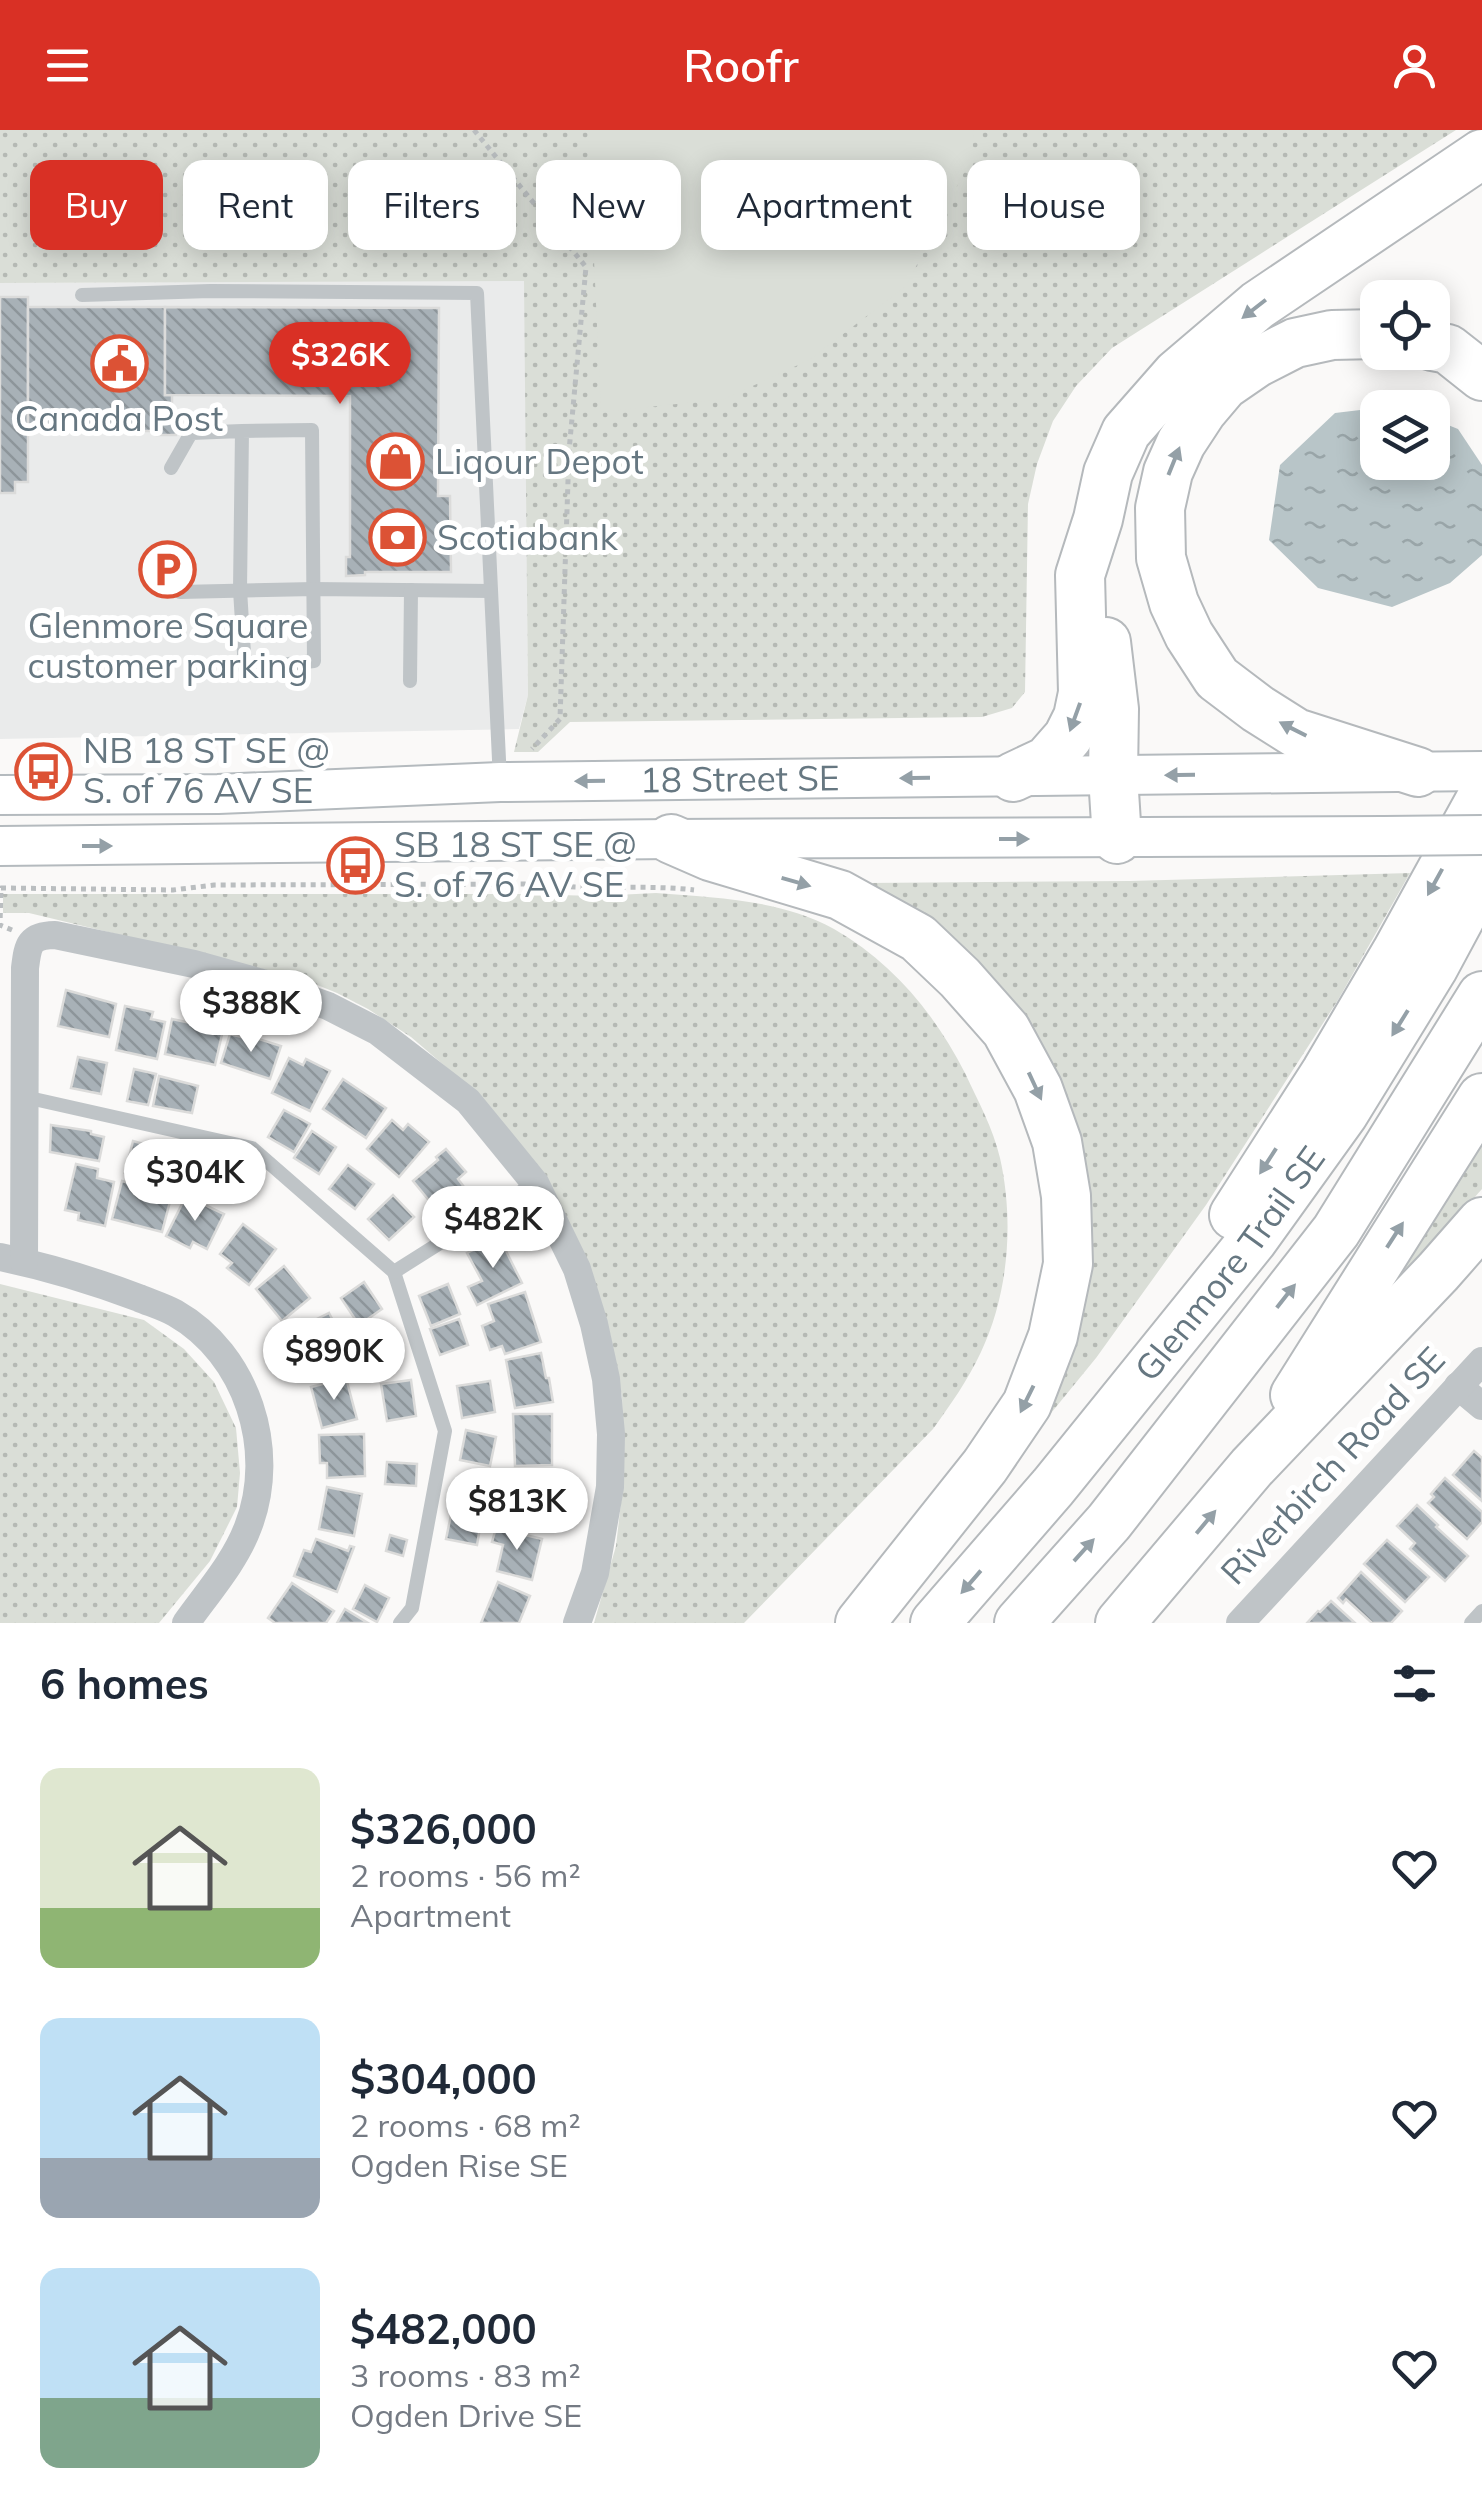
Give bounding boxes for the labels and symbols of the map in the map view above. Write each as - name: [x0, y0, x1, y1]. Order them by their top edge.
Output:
- one-way arrow: [1242, 298, 1267, 319]
- pin: $326K: [270, 322, 410, 407]
- public building icon: Canada Post: [89, 333, 149, 393]
- place label: Canada Post: [15, 396, 223, 440]
- shop icon: Liqour Depot: [366, 432, 426, 492]
- place label: Liqour Depot: [435, 439, 644, 483]
- one-way arrow: [1166, 445, 1182, 475]
- bank icon: Scotiabank: [368, 508, 428, 568]
- place label: Scotiabank: [437, 515, 619, 559]
- parking icon: Glenmore Square customer parking: [138, 540, 198, 600]
- place label: Glenmore Square customer parking: [27, 603, 309, 687]
- one-way arrow: [1067, 702, 1082, 732]
- one-way arrow: [1278, 721, 1307, 738]
- place label: NB 18 ST SE @ S. of 76 AV SE: [83, 728, 330, 812]
- bus stop icon: NB 18 ST SE @ S. of 76 AV SE: [14, 741, 74, 801]
- street label: 18 Street SE: [640, 755, 840, 801]
- one-way arrow: [1164, 767, 1196, 783]
- one-way arrow: [899, 770, 931, 786]
- one-way arrow: [574, 773, 606, 789]
- place label: SB 18 ST SE @ S. of 76 AV SE: [394, 822, 637, 906]
- one-way arrow: [998, 831, 1030, 847]
- bus stop icon: SB 18 ST SE @ S. of 76 AV SE: [325, 835, 385, 895]
- one-way arrow: [82, 838, 114, 854]
- one-way arrow: [1426, 868, 1443, 897]
- one-way arrow: [781, 875, 812, 891]
- pin: $388K: [181, 970, 321, 1055]
- one-way arrow: [1391, 1009, 1409, 1037]
- one-way arrow: [1027, 1072, 1044, 1101]
- street label: Glenmore Trail SE: [1125, 1137, 1334, 1390]
- pin: $304K: [125, 1139, 265, 1224]
- one-way arrow: [1260, 1148, 1278, 1175]
- pin: $482K: [423, 1186, 563, 1271]
- one-way arrow: [1386, 1222, 1404, 1249]
- one-way arrow: [1275, 1283, 1296, 1309]
- pin: $890K: [264, 1318, 404, 1403]
- street label: Riverbirch Road SE: [1211, 1337, 1454, 1593]
- one-way arrow: [1019, 1385, 1036, 1414]
- pin: $813K: [447, 1468, 587, 1553]
- one-way arrow: [1194, 1509, 1216, 1534]
- one-way arrow: [1072, 1538, 1094, 1563]
- one-way arrow: [961, 1569, 983, 1594]

